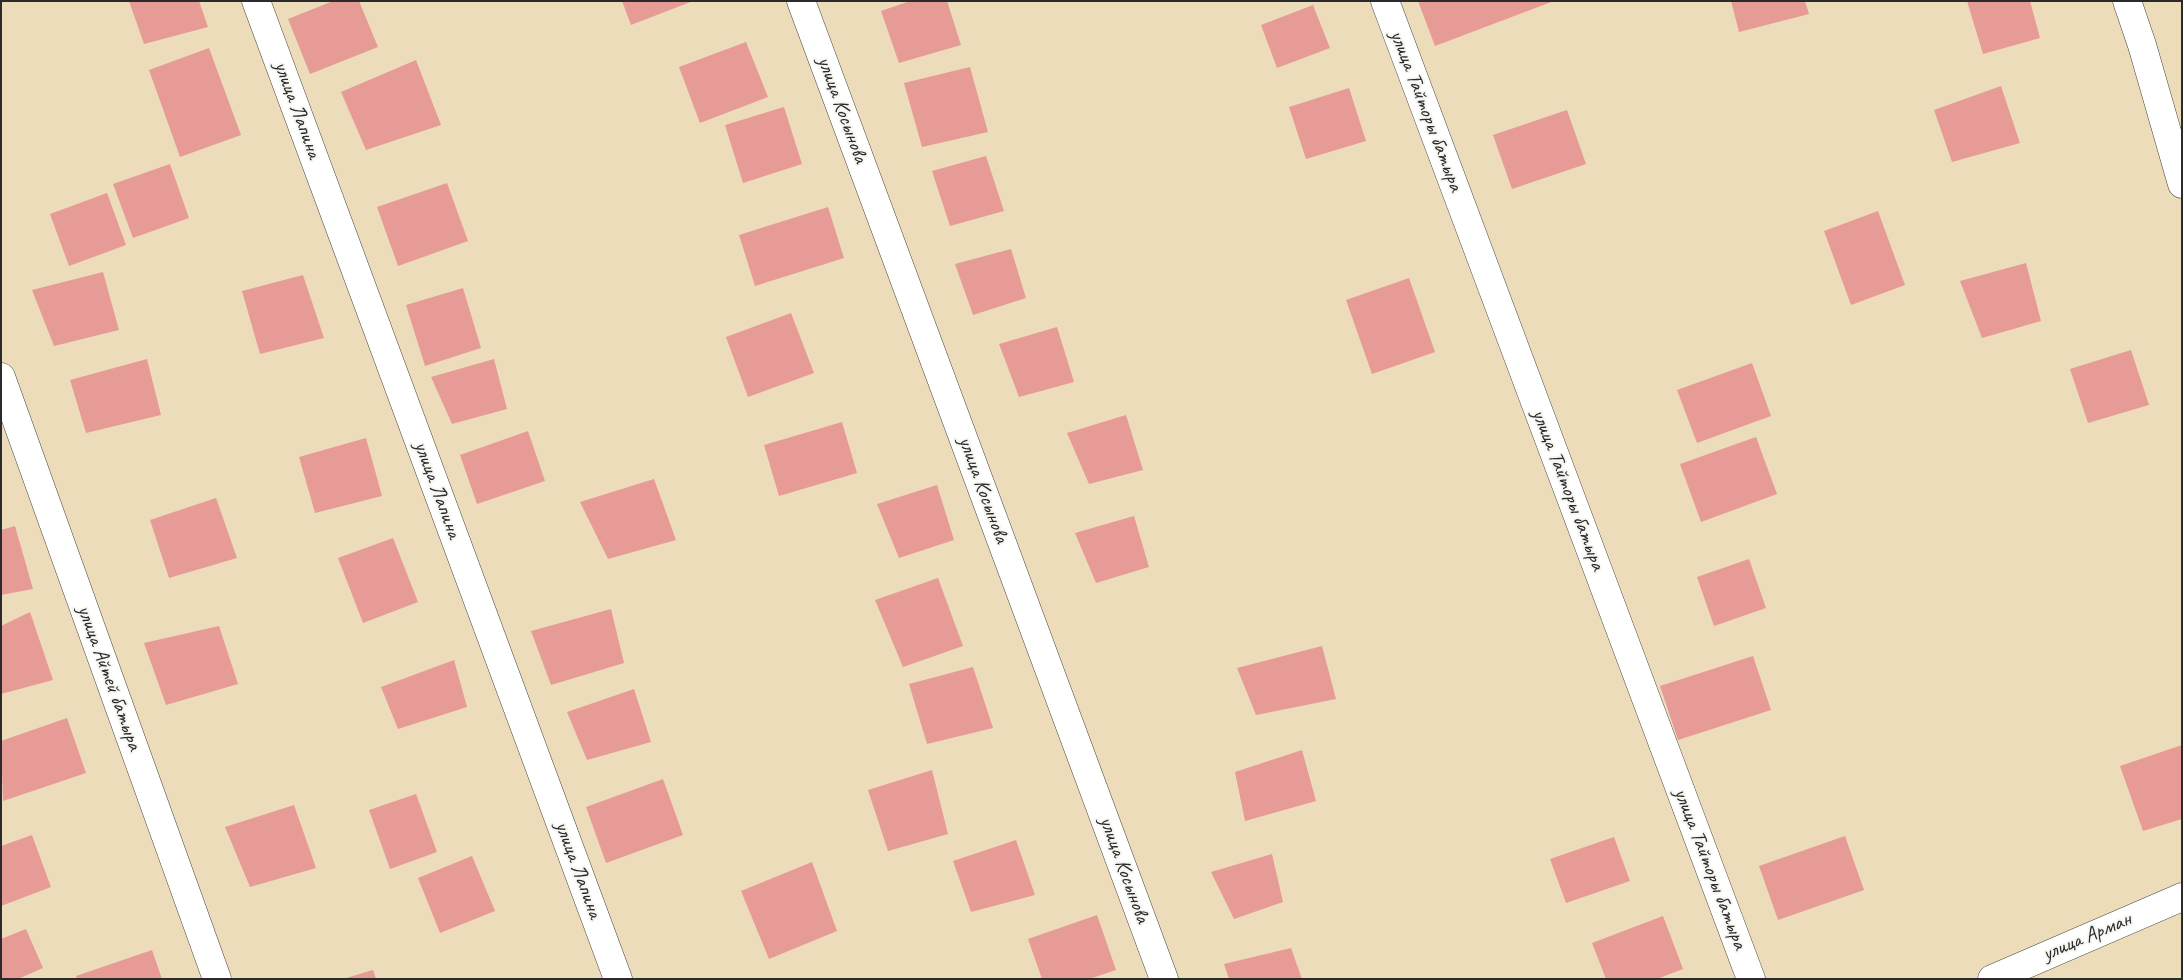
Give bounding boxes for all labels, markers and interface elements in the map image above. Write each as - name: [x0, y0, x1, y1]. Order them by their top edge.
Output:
- street label: улица Тайторы батыра: [1384, 27, 1468, 195]
- street label: улица Косынова: [811, 53, 873, 167]
- street label: улица Лапина: [268, 58, 326, 162]
- street label: улица Тайторы батыра: [1526, 406, 1610, 574]
- street label: улица Косынова: [952, 433, 1014, 547]
- street label: улица Лапина: [408, 438, 466, 542]
- street label: улица Айтей батыра: [71, 602, 147, 754]
- street label: улица Тайторы батыра: [1668, 785, 1752, 953]
- street label: улица Косынова: [1093, 813, 1155, 927]
- street label: улица Лапина: [549, 818, 607, 922]
- street label: улица Арман: [2039, 907, 2135, 967]

